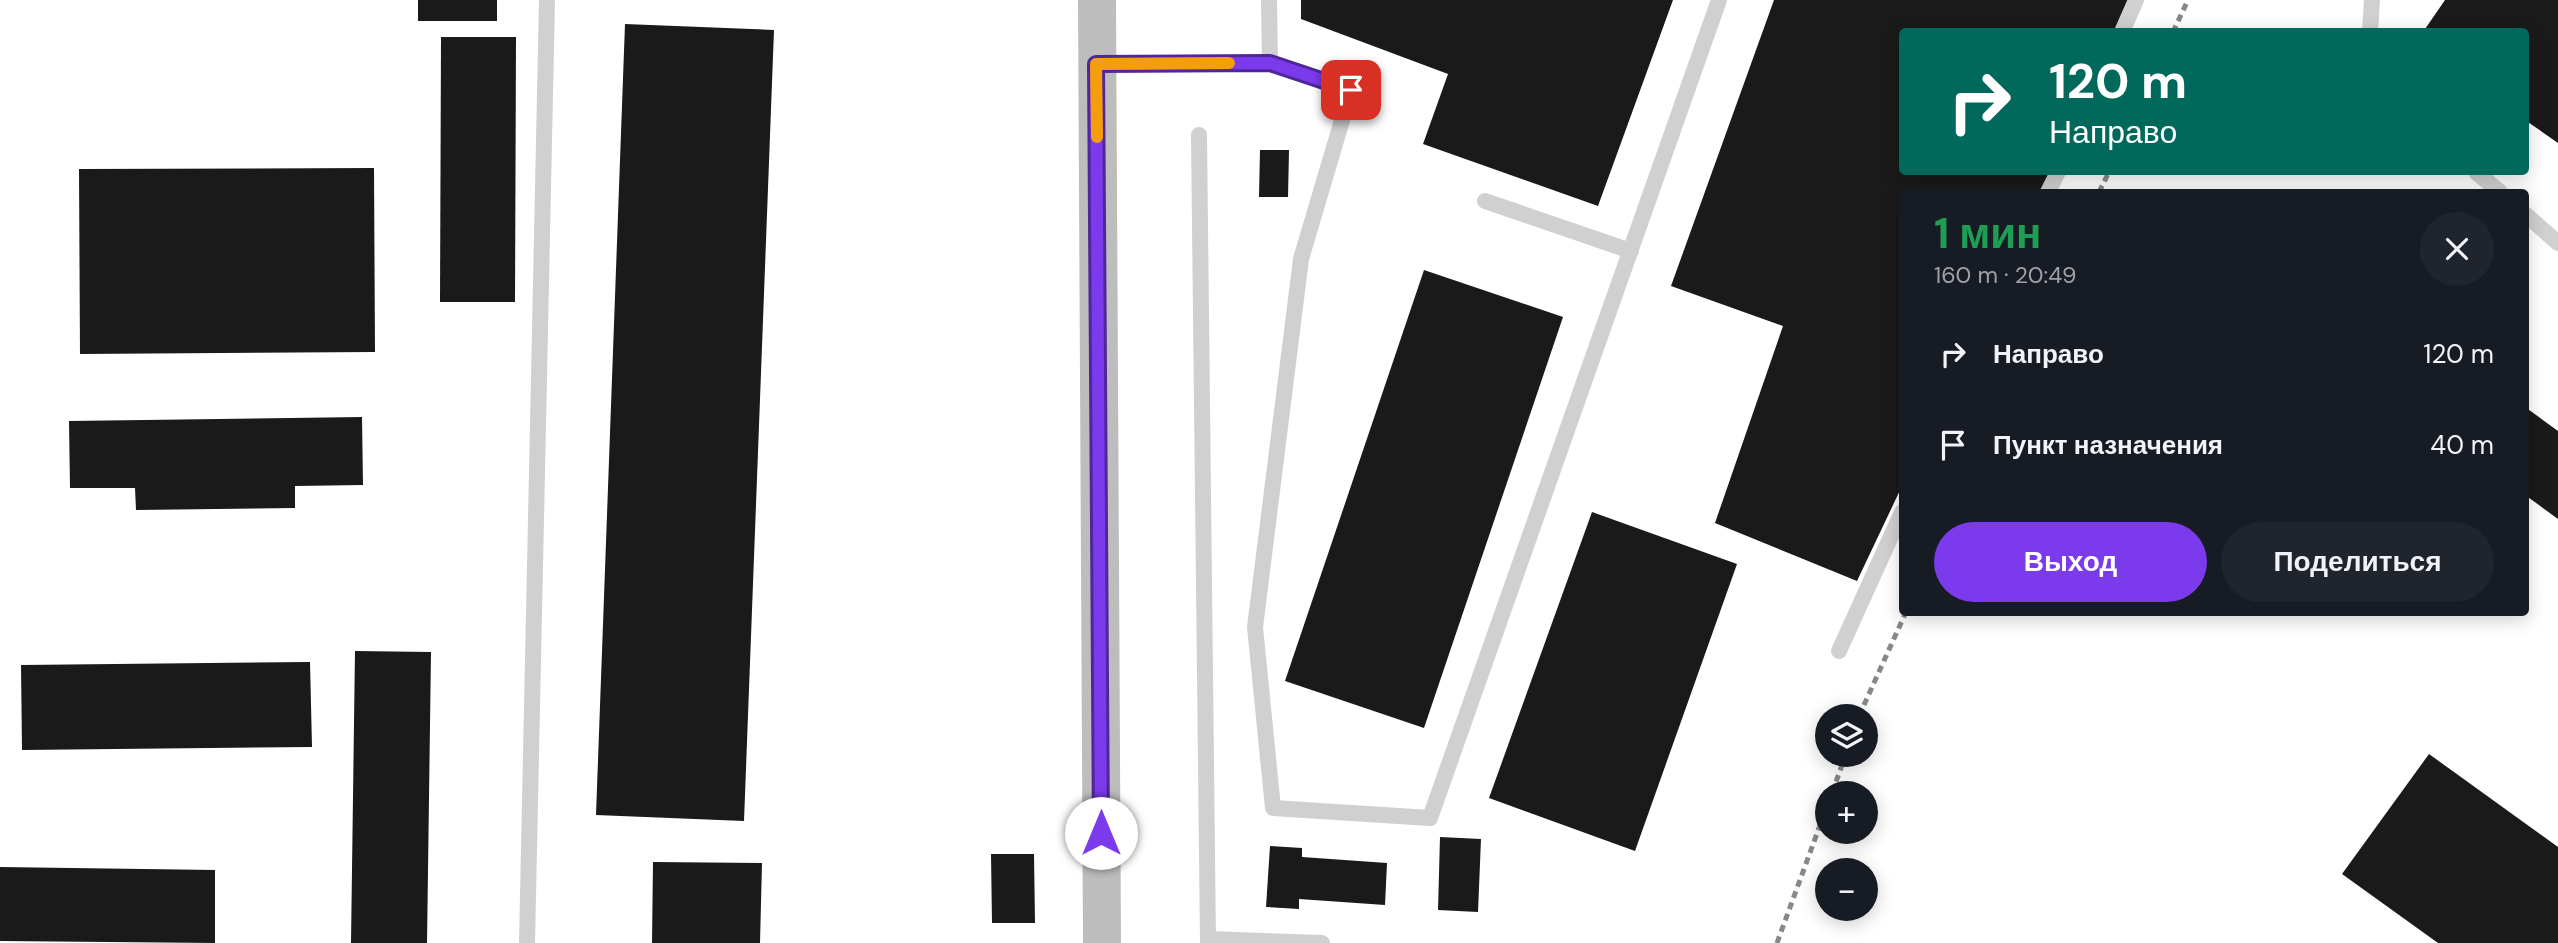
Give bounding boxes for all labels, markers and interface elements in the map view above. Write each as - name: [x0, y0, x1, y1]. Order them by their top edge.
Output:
- text: 120 m: [2049, 49, 2187, 113]
- icon: right: [1934, 56, 2025, 147]
- pin: [1321, 60, 1381, 120]
- icon: arrive: [1332, 71, 1370, 109]
- text: Направо: [2049, 111, 2177, 153]
- text: 1 мин: [1934, 206, 2041, 261]
- button: close: [2420, 212, 2494, 286]
- text: 160 m · 20:49: [1934, 260, 2077, 290]
- icon: right: [1934, 335, 1972, 373]
- text: Направо: [1993, 337, 2104, 371]
- text: 120 m: [2423, 337, 2494, 371]
- icon: arrive: [1934, 426, 1972, 464]
- text: Пункт назначения: [1993, 428, 2223, 462]
- text: 40 m: [2430, 428, 2494, 462]
- button: Выход: [1934, 522, 2207, 602]
- button: Поделиться: [2221, 522, 2494, 602]
- map controls: [1815, 704, 1878, 921]
- button: layers: [1815, 704, 1878, 767]
- button: +: [1815, 781, 1878, 844]
- position arrow: [1064, 796, 1138, 870]
- button: −: [1815, 858, 1878, 921]

